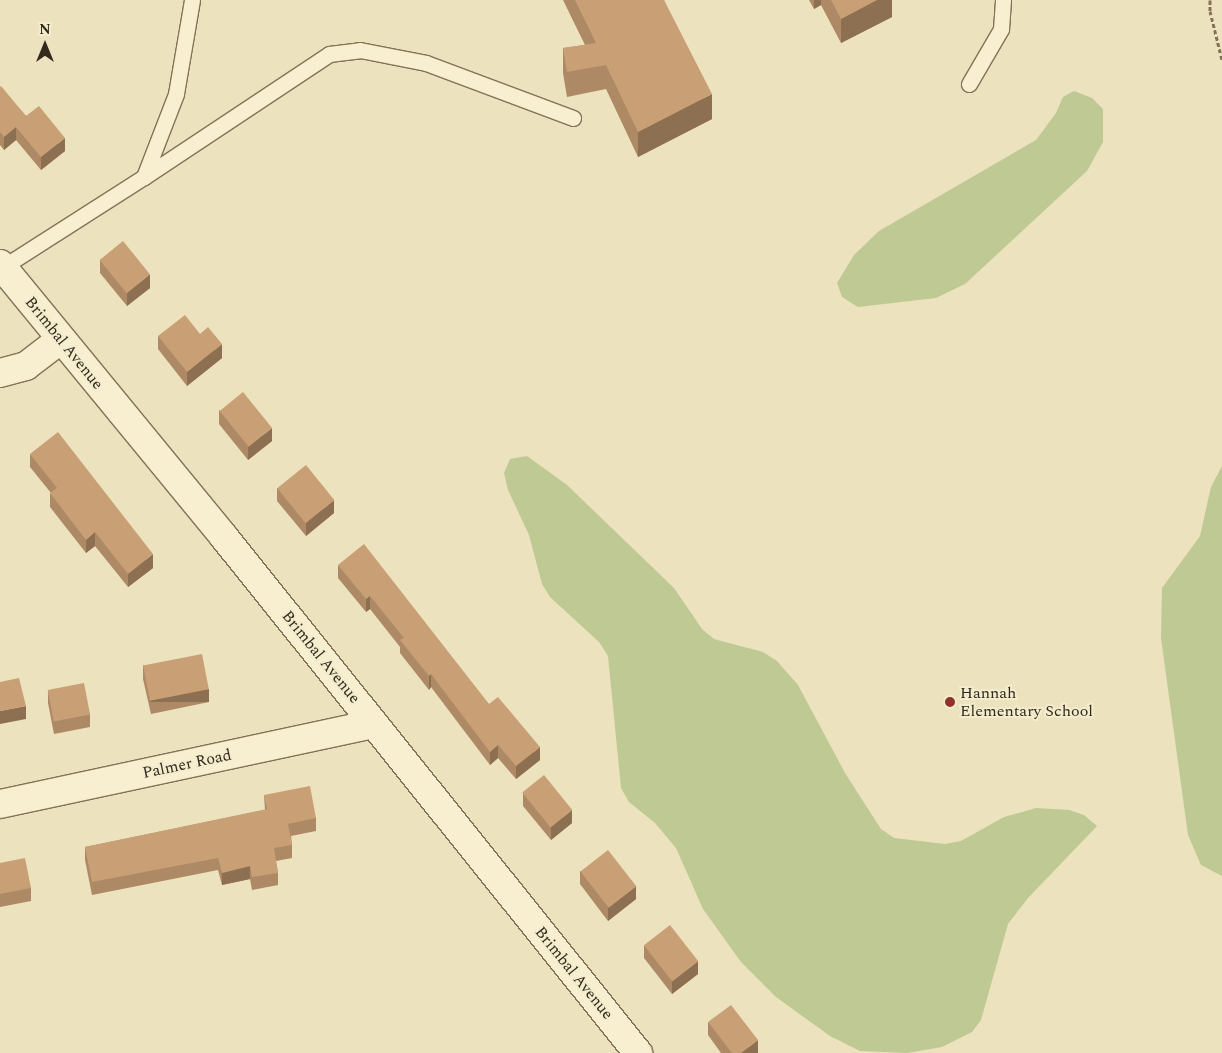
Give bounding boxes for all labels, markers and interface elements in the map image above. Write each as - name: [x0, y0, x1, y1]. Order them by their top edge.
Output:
- text: N: [39, 19, 51, 40]
- north arrow: [20, 20, 70, 70]
- street label: Brimbal Avenue: [21, 293, 107, 393]
- street label: Brimbal Avenue: [278, 607, 364, 707]
- place label: Hannah Elementary School: [960, 683, 1093, 721]
- marker: Hannah Elementary School: [944, 696, 956, 708]
- street label: Palmer Road: [141, 745, 233, 783]
- street label: Brimbal Avenue: [531, 923, 617, 1023]

